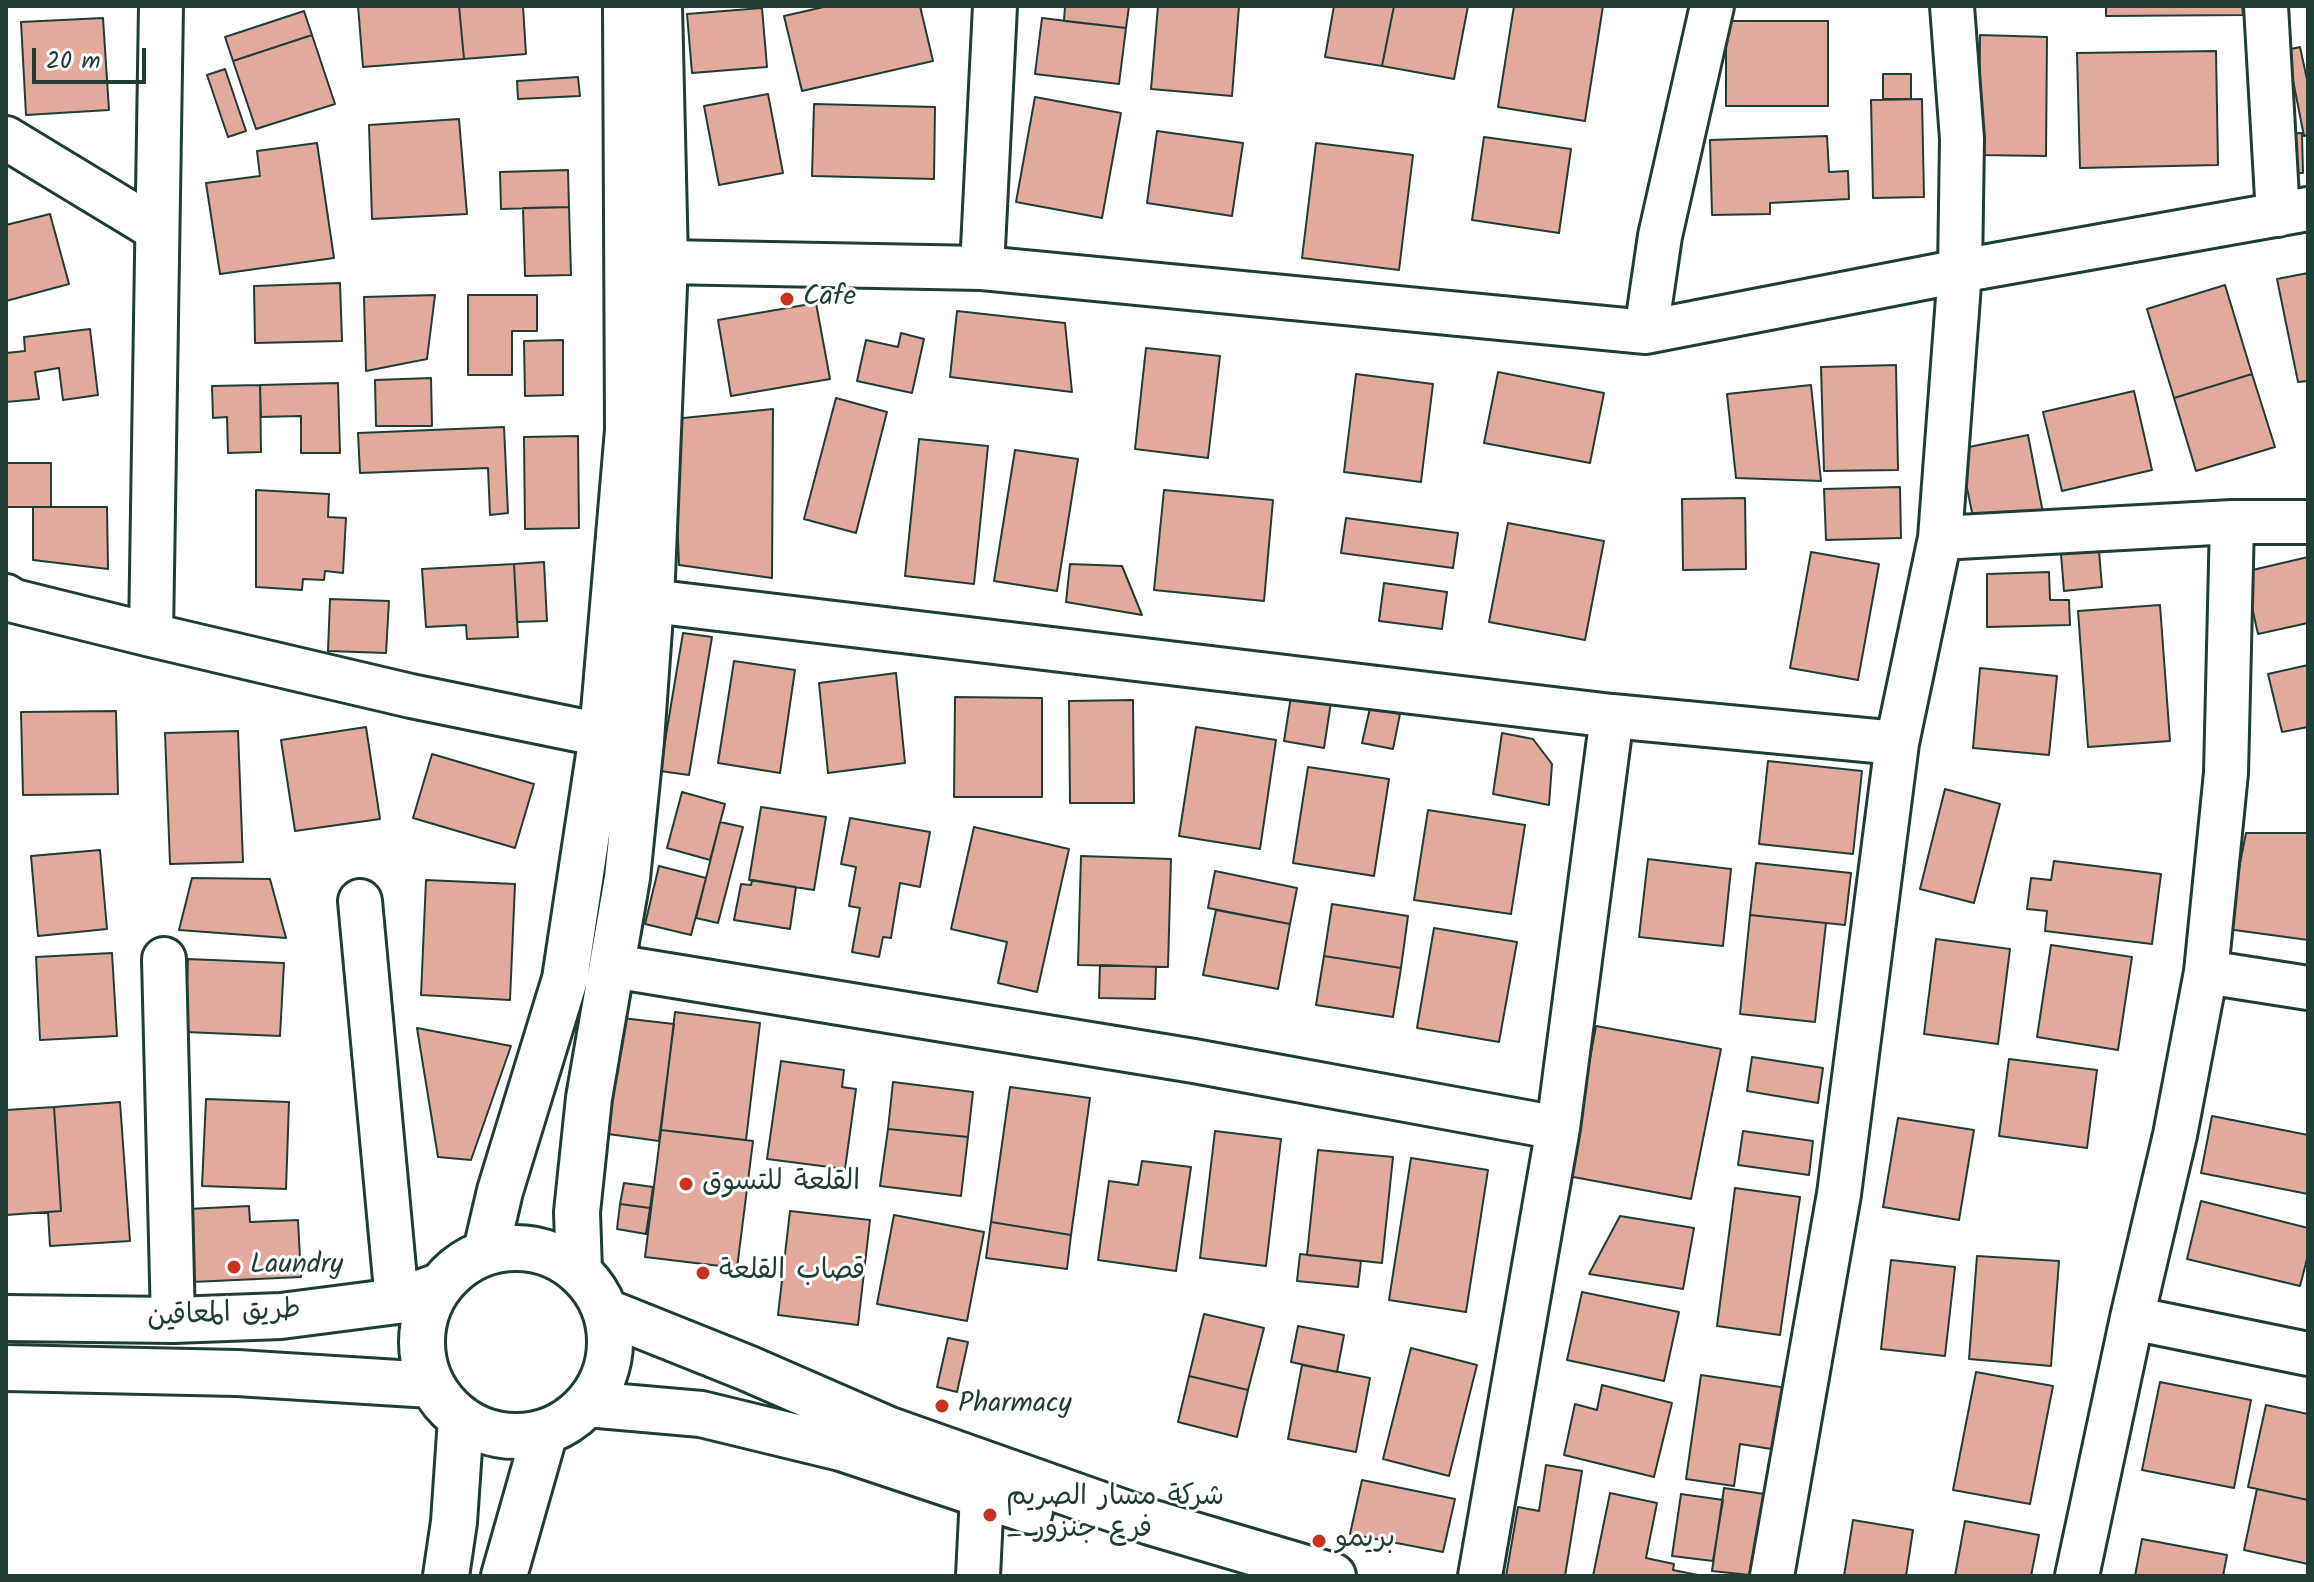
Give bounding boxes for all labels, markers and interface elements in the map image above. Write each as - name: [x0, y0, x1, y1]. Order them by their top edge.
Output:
- scale bar: [36, 32, 150, 82]
- text: 20 m: [46, 42, 101, 81]
- place label: Cafe: [803, 282, 856, 316]
- marker: Cafe: [778, 290, 796, 308]
- place label: القلعة للتسوق: [702, 1167, 860, 1201]
- marker: القلعة للتسوق: [677, 1175, 695, 1193]
- place label: Laundry: [250, 1250, 343, 1284]
- place label: قصاب القلعة: [719, 1256, 865, 1290]
- marker: Laundry: [225, 1258, 243, 1276]
- marker: قصاب القلعة: [694, 1264, 712, 1282]
- street label: طريق المعاقين: [146, 1295, 302, 1337]
- place label: Pharmacy: [958, 1389, 1072, 1423]
- marker: Pharmacy: [933, 1397, 951, 1415]
- place label: شركة مسار الصريم _ فرع جنزور: [1006, 1482, 1224, 1548]
- marker: شركة مسار الصريم _ فرع جنزور: [981, 1506, 999, 1524]
- place label: بريمو: [1335, 1524, 1395, 1558]
- marker: بريمو: [1310, 1532, 1328, 1550]

